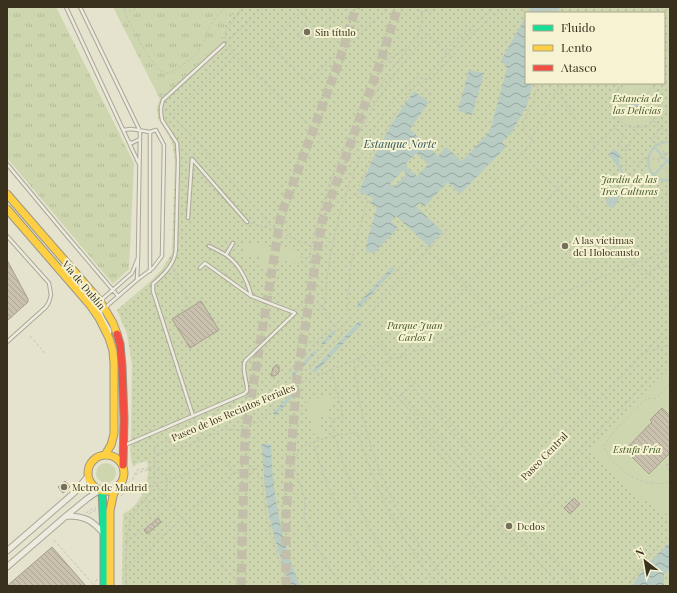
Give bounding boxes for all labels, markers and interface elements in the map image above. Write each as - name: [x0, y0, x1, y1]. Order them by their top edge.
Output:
- legend: [525, 12, 665, 84]
- text: Fluido: [561, 19, 596, 35]
- place label: Sin título: [315, 25, 356, 39]
- marker: Sin título: [302, 27, 312, 37]
- text: Lento: [561, 39, 593, 55]
- text: Atasco: [560, 59, 597, 75]
- park label: Estancia de las Delicias: [611, 91, 662, 117]
- water label: Estanque Norte: [363, 136, 436, 151]
- park label: Jardín de las Tres Culturas: [600, 172, 658, 198]
- place label: A las víctimas del Holocausto: [572, 233, 640, 259]
- marker: A las víctimas del Holocausto: [560, 241, 570, 251]
- street label: Vía de Dublín: [59, 257, 109, 313]
- park label: Parque Juan Carlos I: [386, 318, 443, 344]
- street label: Paseo de los Recintos Feriales: [169, 380, 297, 444]
- street label: Paseo Central: [517, 429, 571, 483]
- park label: Estufa Fría: [612, 442, 661, 456]
- place label: Metro de Madrid: [72, 480, 148, 494]
- marker: Metro de Madrid: [59, 482, 69, 492]
- place label: Dedos: [517, 519, 545, 533]
- marker: Dedos: [504, 521, 514, 531]
- north arrow: [625, 541, 665, 581]
- text: N: [632, 543, 647, 560]

